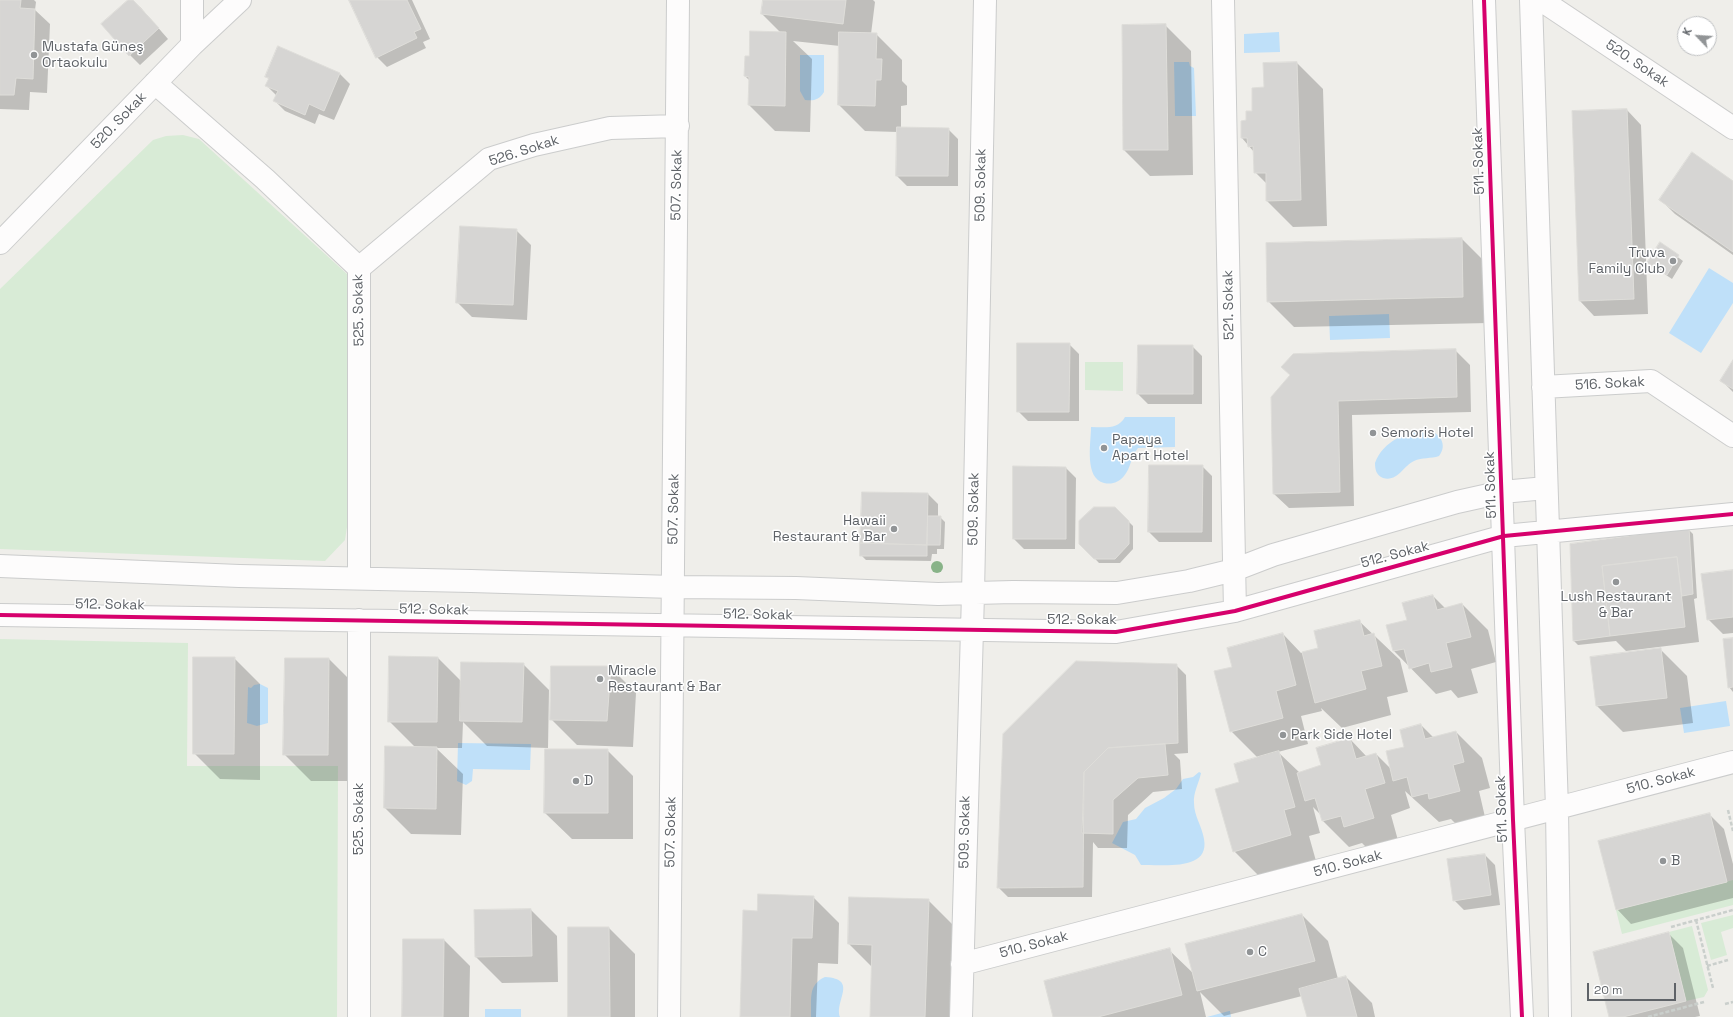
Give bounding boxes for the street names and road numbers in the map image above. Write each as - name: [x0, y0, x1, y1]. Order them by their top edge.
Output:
- street label: 520. Sokak: [1602, 37, 1672, 91]
- street label: 520. Sokak: [88, 89, 150, 153]
- street label: 511. Sokak: [1469, 127, 1489, 195]
- street label: 526. Sokak: [487, 132, 561, 170]
- street label: 509. Sokak: [972, 148, 990, 222]
- street label: 507. Sokak: [668, 149, 686, 221]
- street label: 521. Sokak: [1220, 270, 1238, 340]
- street label: 525. Sokak: [350, 274, 368, 346]
- street label: 516. Sokak: [1575, 374, 1645, 394]
- street label: 511. Sokak: [1481, 451, 1501, 519]
- street label: 509. Sokak: [965, 472, 983, 546]
- street label: 507. Sokak: [665, 473, 683, 545]
- street label: 512. Sokak: [1359, 538, 1431, 572]
- street label: 512. Sokak: [75, 596, 145, 614]
- street label: 512. Sokak: [399, 601, 469, 619]
- street label: 512. Sokak: [723, 606, 793, 624]
- street label: 512. Sokak: [1047, 612, 1117, 628]
- street label: 510. Sokak: [1625, 764, 1697, 798]
- street label: 511. Sokak: [1492, 775, 1512, 843]
- street label: 525. Sokak: [351, 783, 367, 855]
- street label: 509. Sokak: [956, 795, 974, 869]
- street label: 507. Sokak: [662, 796, 680, 868]
- street label: 510. Sokak: [1312, 847, 1384, 881]
- street label: 510. Sokak: [998, 928, 1070, 962]

